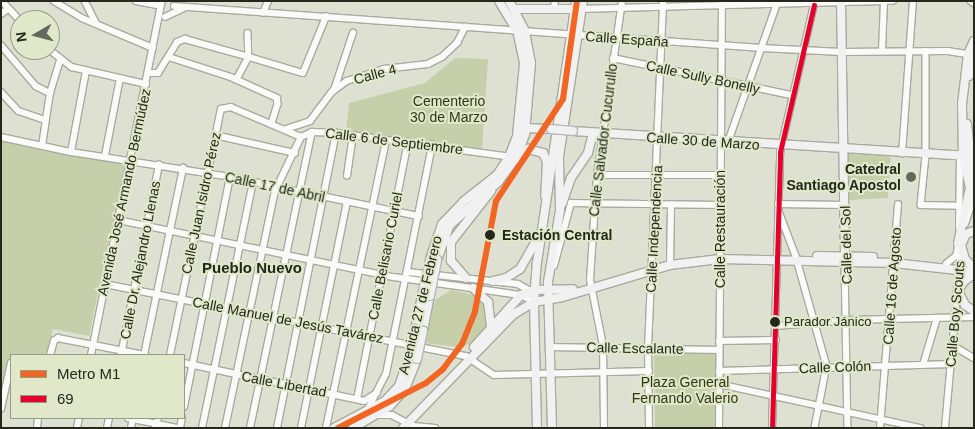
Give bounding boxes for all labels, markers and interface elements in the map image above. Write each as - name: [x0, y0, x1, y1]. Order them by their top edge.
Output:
- north arrow: [10, 10, 60, 60]
- street label: Calle España: [585, 28, 669, 50]
- text: N: [13, 31, 30, 43]
- street label: Calle Sully Bonelly: [645, 57, 761, 97]
- street label: Calle 4: [352, 60, 398, 88]
- street label: Calle Salvador Cucurullo: [585, 63, 621, 217]
- street label: Avenida José Armando Bermúdez: [94, 86, 154, 298]
- park label: Cementerio 30 de Marzo: [410, 93, 488, 125]
- street label: Calle 6 de Septiembre: [324, 124, 464, 158]
- street label: Calle 30 de Marzo: [646, 129, 760, 153]
- street label: Calle Juan Isidro Pérez: [178, 130, 224, 276]
- place label: Catedral Santiago Apostol: [786, 161, 901, 193]
- street label: Calle Independencia: [642, 165, 666, 293]
- street label: Calle 17 de Abril: [223, 168, 327, 206]
- street label: Calle Restauración: [712, 170, 728, 288]
- marker: Catedral Santiago Apostol: [905, 171, 917, 183]
- street label: Calle Dr. Alejandro Llenas: [116, 179, 164, 341]
- street label: Calle Belisario Curiel: [364, 191, 406, 321]
- street label: Calle del Sol: [837, 206, 855, 284]
- street label: Calle 16 de Agosto: [879, 226, 905, 346]
- marker: Estación Central: [482, 227, 498, 243]
- place label: Estación Central: [502, 227, 612, 243]
- street label: Avenida 27 de Febrero: [395, 234, 445, 376]
- district label: Pueblo Nuevo: [202, 259, 302, 277]
- street label: Calle Boy Scouts: [942, 260, 968, 368]
- street label: Calle Manuel de Jesús Tavárez: [191, 293, 385, 347]
- place label: Parador Jánico: [784, 314, 871, 330]
- marker: Parador Jánico: [770, 317, 780, 327]
- street label: Calle Escalante: [586, 339, 684, 357]
- legend: [10, 354, 185, 419]
- street label: Calle Colón: [799, 357, 871, 377]
- text: Metro M1: [57, 365, 120, 382]
- street label: Calle Libertad: [240, 368, 328, 400]
- park label: Plaza General Fernando Valerio: [632, 374, 738, 407]
- text: 69: [57, 390, 74, 407]

